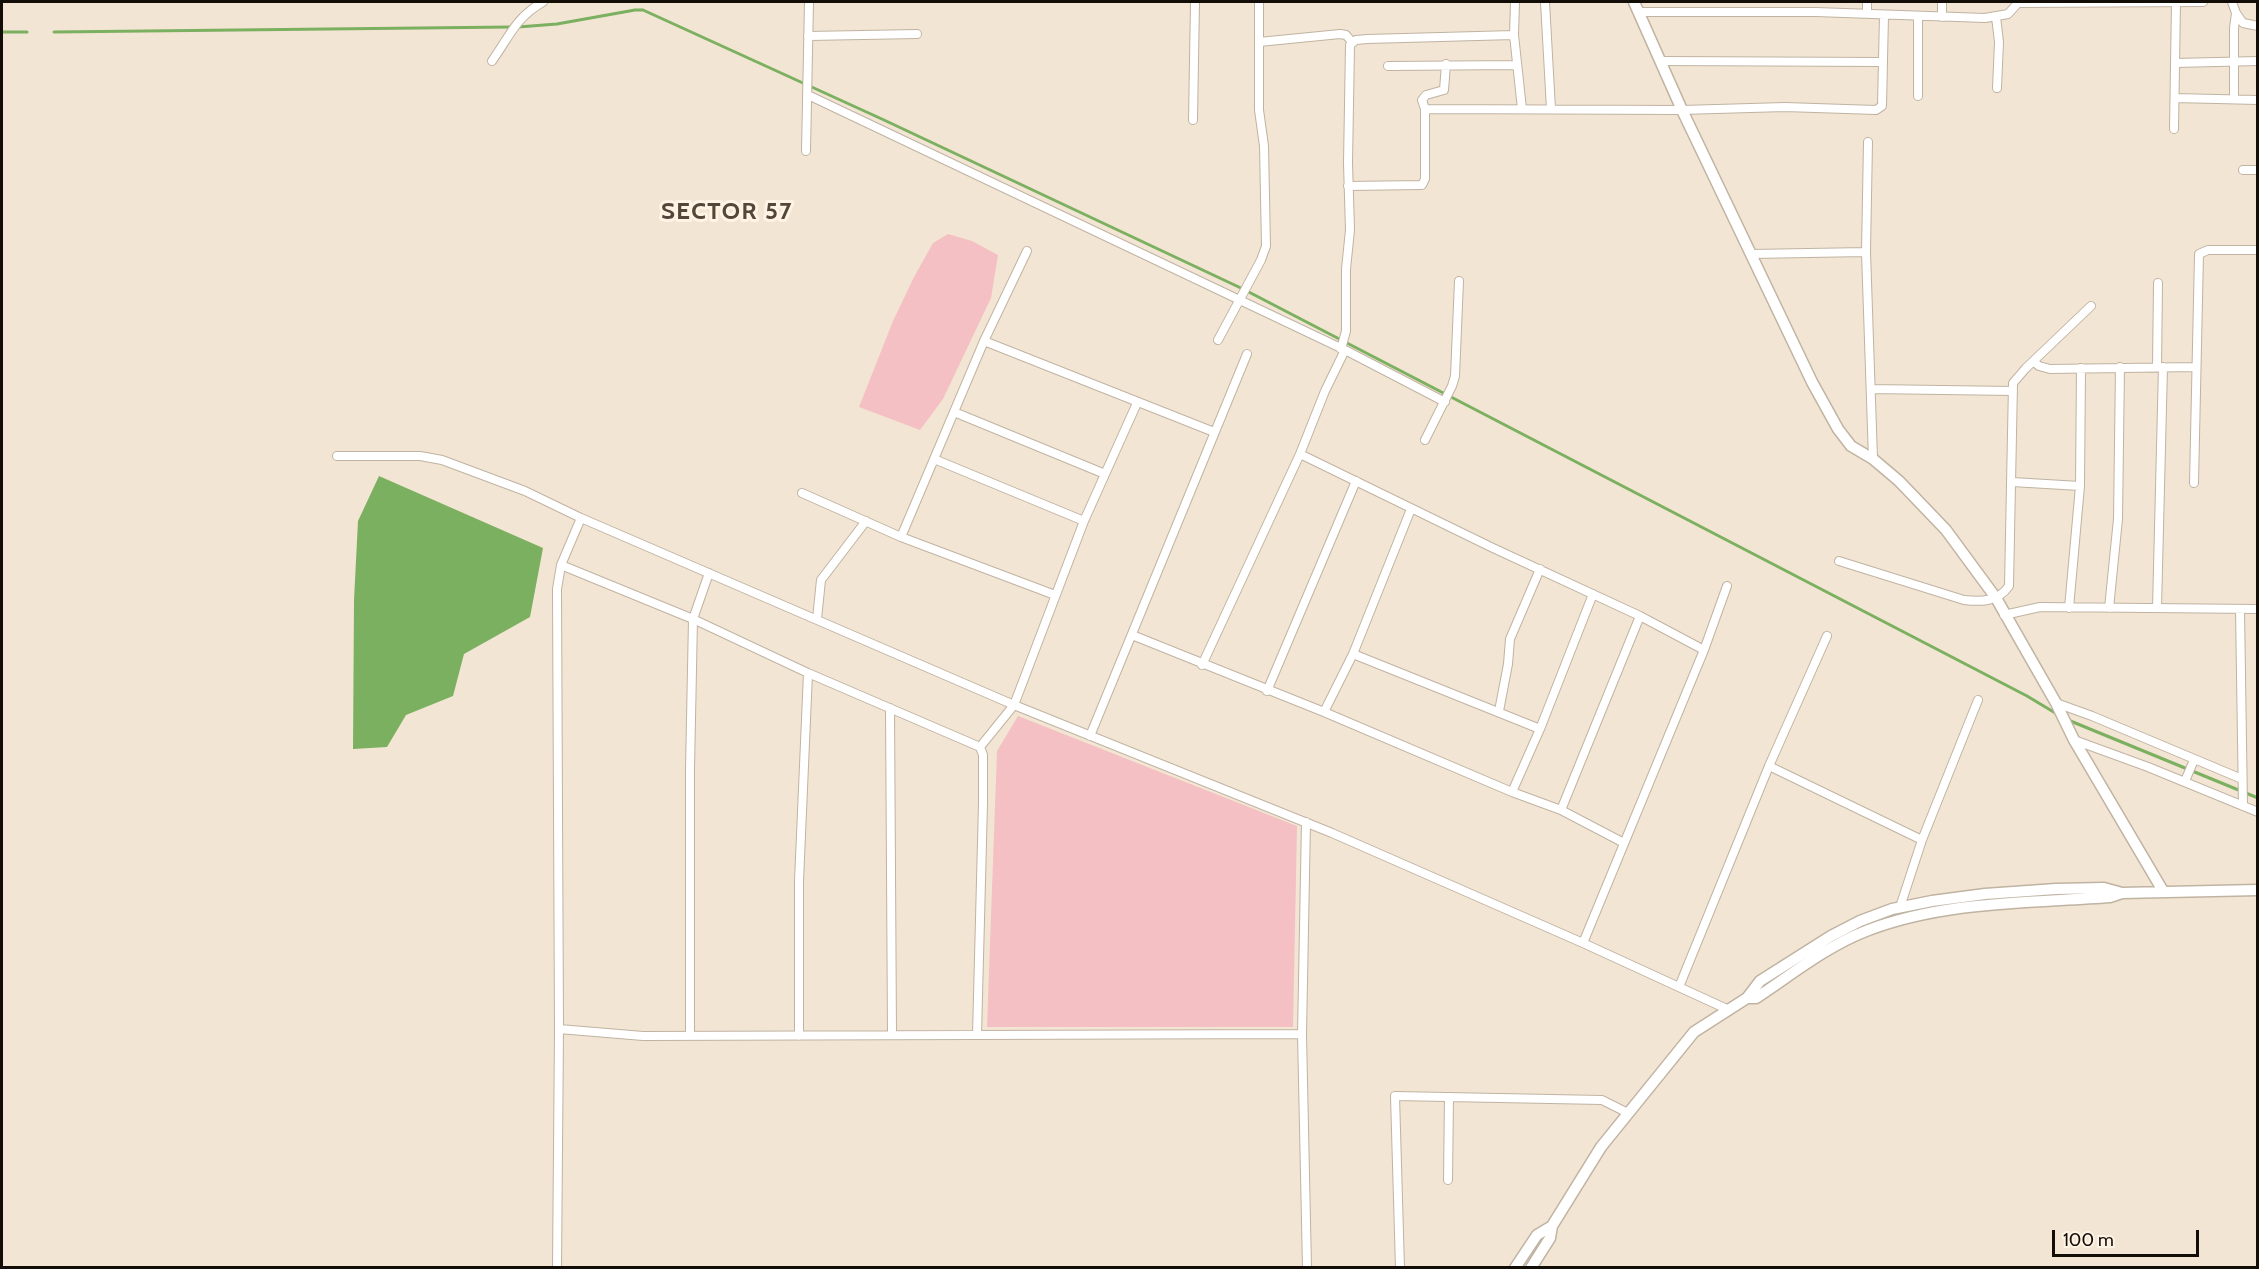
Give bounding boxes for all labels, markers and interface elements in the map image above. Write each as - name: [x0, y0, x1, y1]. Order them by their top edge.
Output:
- district label: SECTOR 57: [661, 198, 793, 226]
- scale bar: [2055, 1218, 2202, 1256]
- text: 100 m: [2063, 1229, 2114, 1251]

